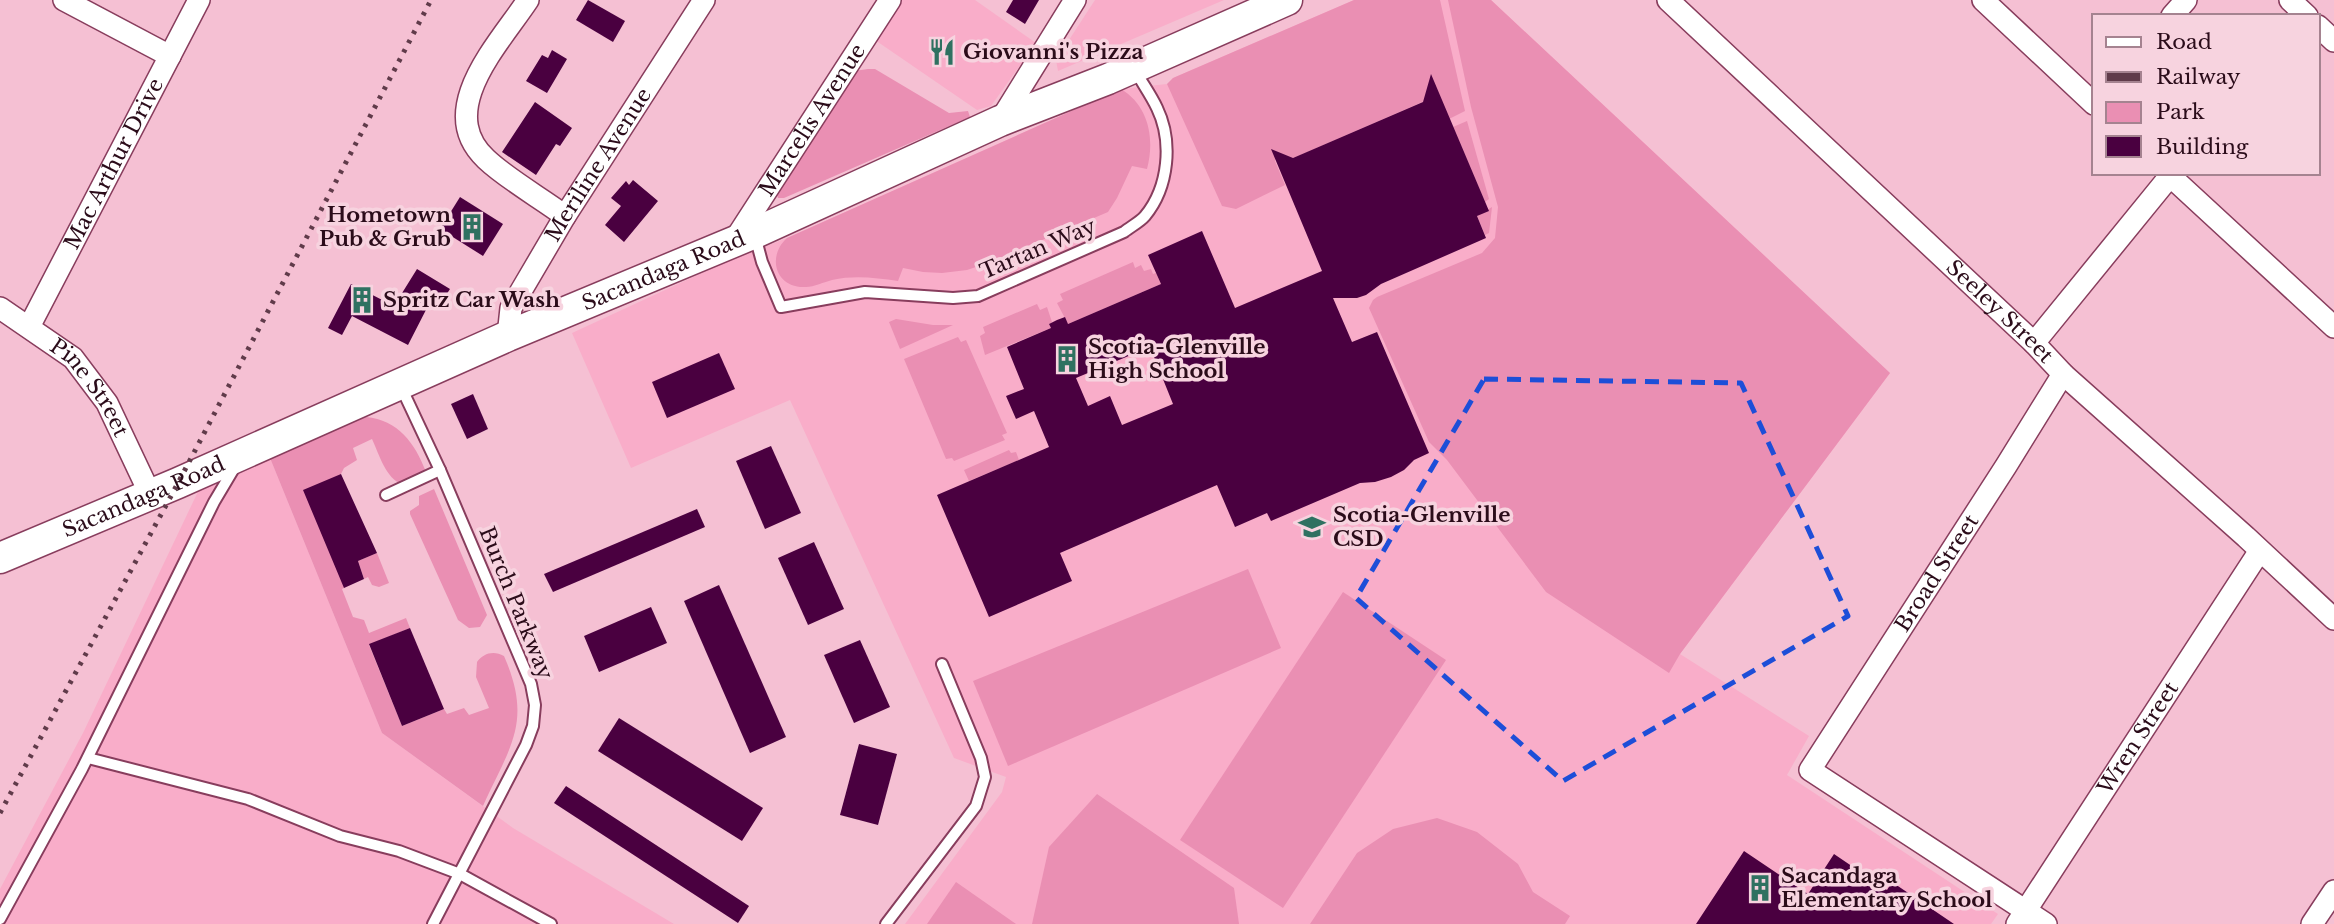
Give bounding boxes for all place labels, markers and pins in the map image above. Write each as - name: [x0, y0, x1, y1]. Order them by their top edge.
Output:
- restaurant icon: Giovanni's Pizza: [927, 37, 957, 67]
- place label: Giovanni's Pizza: [963, 39, 1143, 65]
- place label: Hometown Pub & Grub: [319, 202, 451, 252]
- building icon: Hometown Pub & Grub: [457, 212, 487, 242]
- building icon: Spritz Car Wash: [347, 285, 377, 315]
- place label: Spritz Car Wash: [383, 287, 560, 313]
- place label: Scotia-Glenville High School: [1088, 334, 1266, 384]
- building icon: Scotia-Glenville High School: [1052, 344, 1082, 374]
- place label: Scotia-Glenville CSD: [1333, 502, 1511, 552]
- school or university icon: Scotia-Glenville CSD: [1297, 512, 1327, 542]
- place label: Sacandaga Elementary School: [1781, 863, 1993, 913]
- building icon: Sacandaga Elementary School: [1745, 873, 1775, 903]

